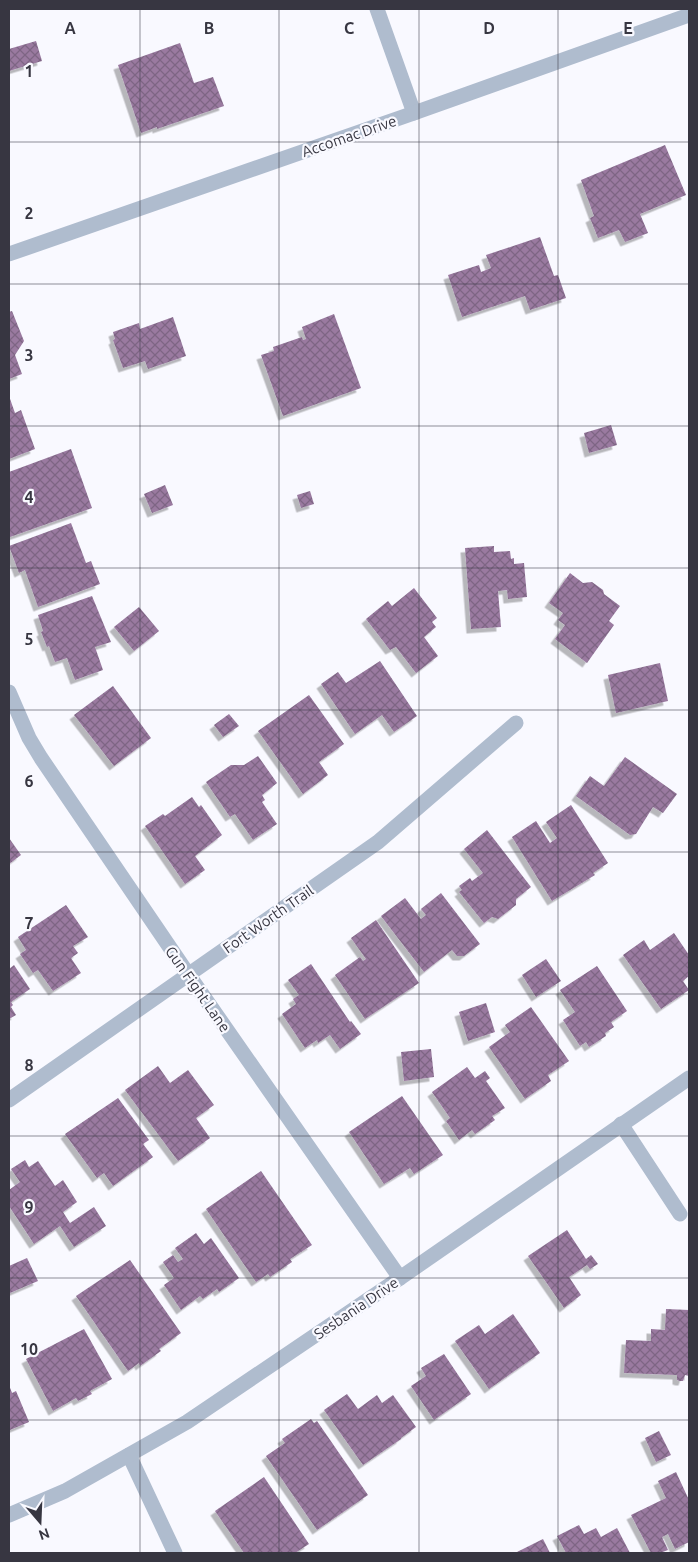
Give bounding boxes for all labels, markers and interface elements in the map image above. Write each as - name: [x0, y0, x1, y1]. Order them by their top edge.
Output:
- text: A: [64, 19, 76, 37]
- text: B: [204, 19, 214, 37]
- text: C: [344, 19, 354, 37]
- text: D: [483, 19, 495, 37]
- text: E: [623, 19, 633, 37]
- text: 1: [24, 62, 34, 80]
- street label: Accomac Drive: [299, 112, 399, 160]
- text: 2: [24, 204, 34, 222]
- text: 3: [24, 346, 34, 364]
- text: 4: [24, 488, 34, 506]
- text: 5: [24, 630, 34, 648]
- text: 6: [24, 772, 34, 790]
- street label: Fort Worth Trail: [220, 881, 317, 956]
- text: 7: [24, 914, 34, 932]
- street label: Gun Fight Lane: [162, 943, 234, 1035]
- text: 8: [24, 1056, 34, 1074]
- text: 9: [24, 1198, 34, 1216]
- street label: Sesbania Drive: [311, 1274, 401, 1342]
- text: 10: [20, 1340, 38, 1358]
- north arrow: [15, 1497, 65, 1547]
- text: N: [37, 1525, 52, 1544]

